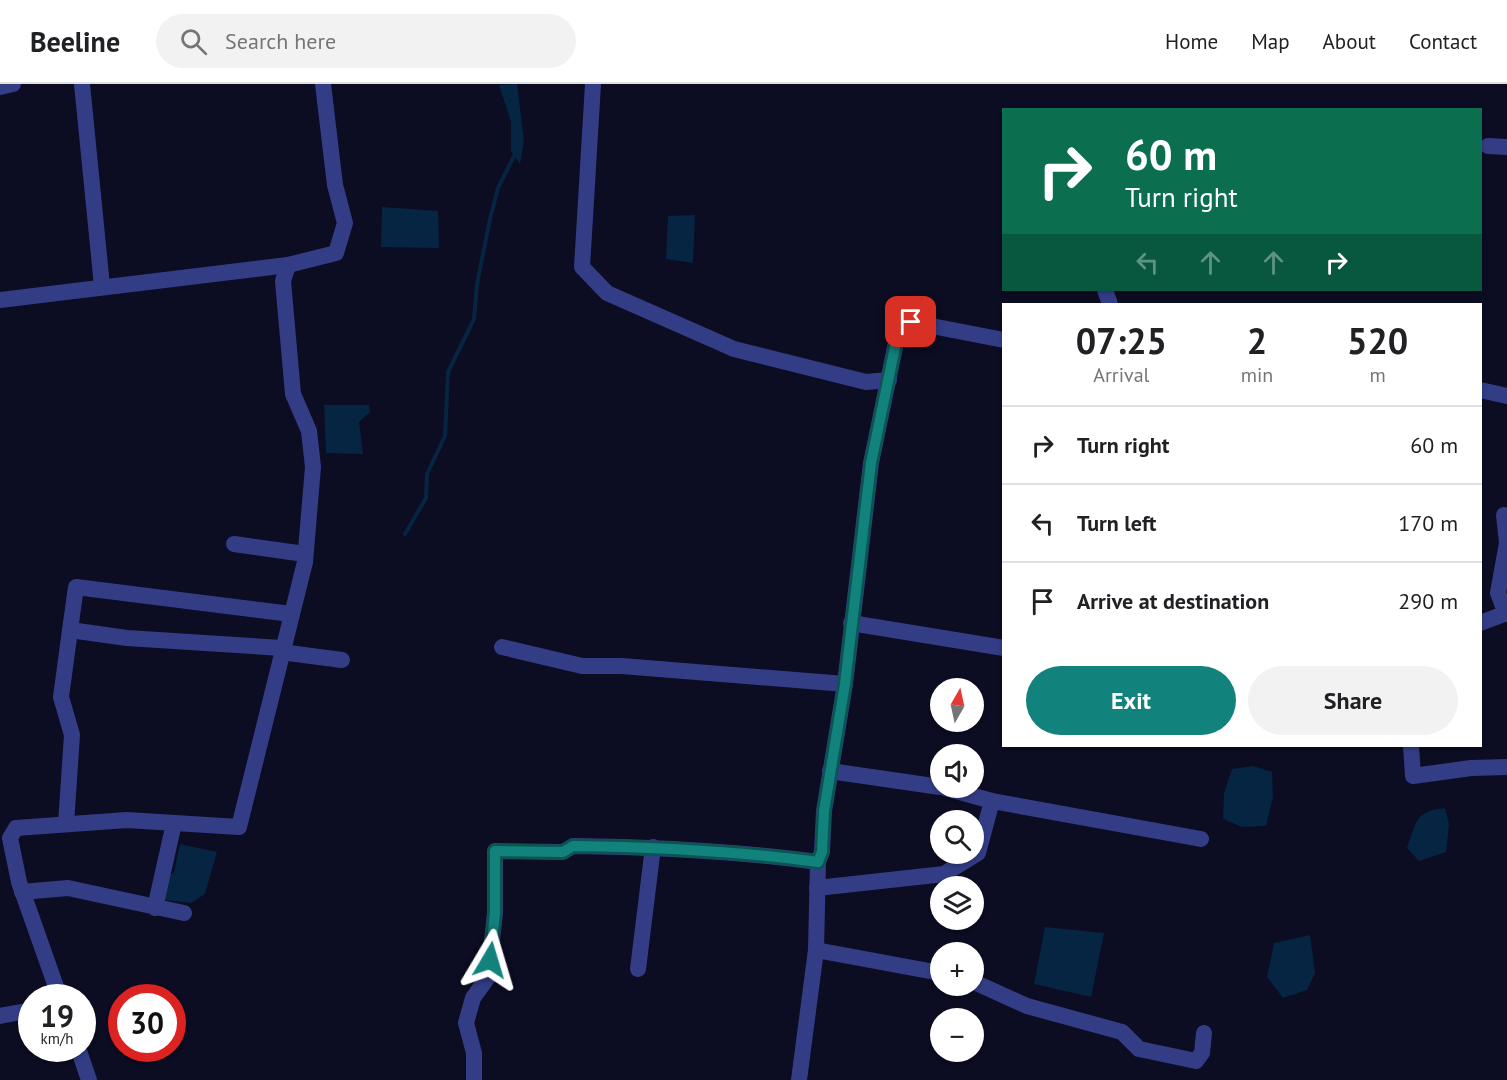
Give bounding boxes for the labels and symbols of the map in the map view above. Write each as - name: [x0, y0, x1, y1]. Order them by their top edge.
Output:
- pin: [885, 296, 936, 347]
- north arrow: [930, 678, 984, 732]
- position arrow: [458, 928, 522, 992]
- speed limit sign: 30: [108, 984, 186, 1062]

